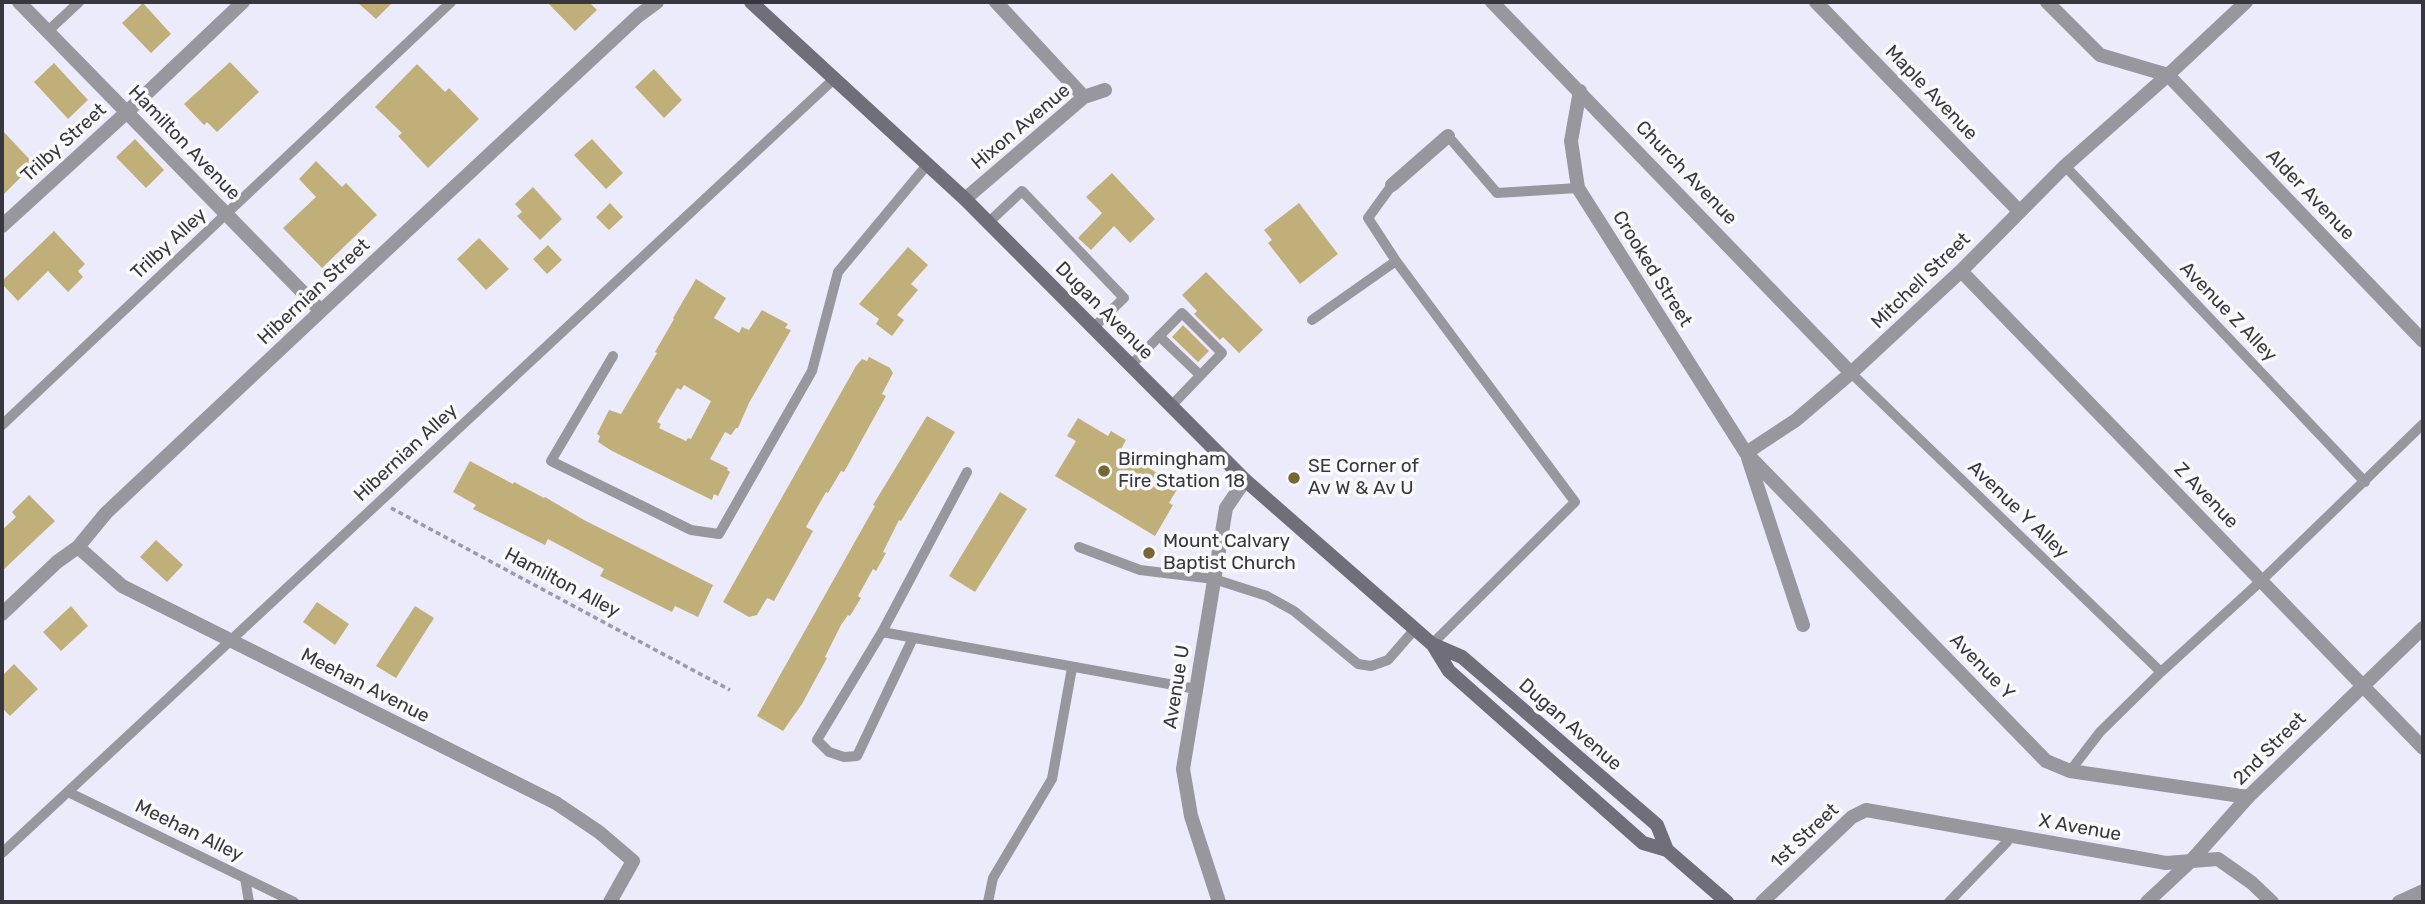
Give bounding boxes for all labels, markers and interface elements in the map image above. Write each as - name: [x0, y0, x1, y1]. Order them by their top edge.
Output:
- street label: Maple Avenue: [1880, 41, 1982, 145]
- street label: Hixon Avenue: [967, 79, 1075, 175]
- street label: Hamilton Avenue: [123, 81, 245, 205]
- street label: Trilby Street: [17, 99, 111, 187]
- street label: Church Avenue: [1631, 116, 1741, 230]
- street label: Alder Avenue: [2261, 145, 2359, 245]
- street label: Trilby Alley: [127, 203, 211, 285]
- street label: Crooked Street: [1607, 207, 1697, 331]
- street label: Mitchell Street: [1867, 228, 1975, 334]
- street label: Hibernian Street: [253, 234, 375, 350]
- street label: Dugan Avenue: [1050, 257, 1158, 365]
- street label: Avenue Z Alley: [2175, 257, 2281, 367]
- street label: Hibernian Alley: [350, 399, 462, 507]
- place label: Birmingham Fire Station 18: [1118, 449, 1245, 493]
- place label: SE Corner of Av W & Av U: [1308, 456, 1419, 500]
- street label: Avenue Y Alley: [1963, 456, 2073, 564]
- street label: Z Avenue: [2169, 458, 2243, 534]
- marker: Birmingham Fire Station 18: [1096, 463, 1112, 479]
- marker: SE Corner of Av W & Av U: [1286, 470, 1302, 486]
- place label: Mount Calvary Baptist Church: [1163, 531, 1296, 575]
- street label: Hamilton Alley: [500, 543, 624, 623]
- marker: Mount Calvary Baptist Church: [1141, 545, 1157, 561]
- street label: Avenue Y: [1945, 629, 2019, 705]
- street label: Avenue U: [1159, 643, 1195, 731]
- street label: Meehan Avenue: [297, 644, 433, 728]
- street label: Dugan Avenue: [1514, 674, 1626, 776]
- street label: 2nd Street: [2229, 708, 2311, 790]
- street label: Meehan Alley: [131, 795, 247, 867]
- street label: 1st Street: [1766, 799, 1844, 873]
- street label: X Avenue: [2037, 810, 2123, 846]

